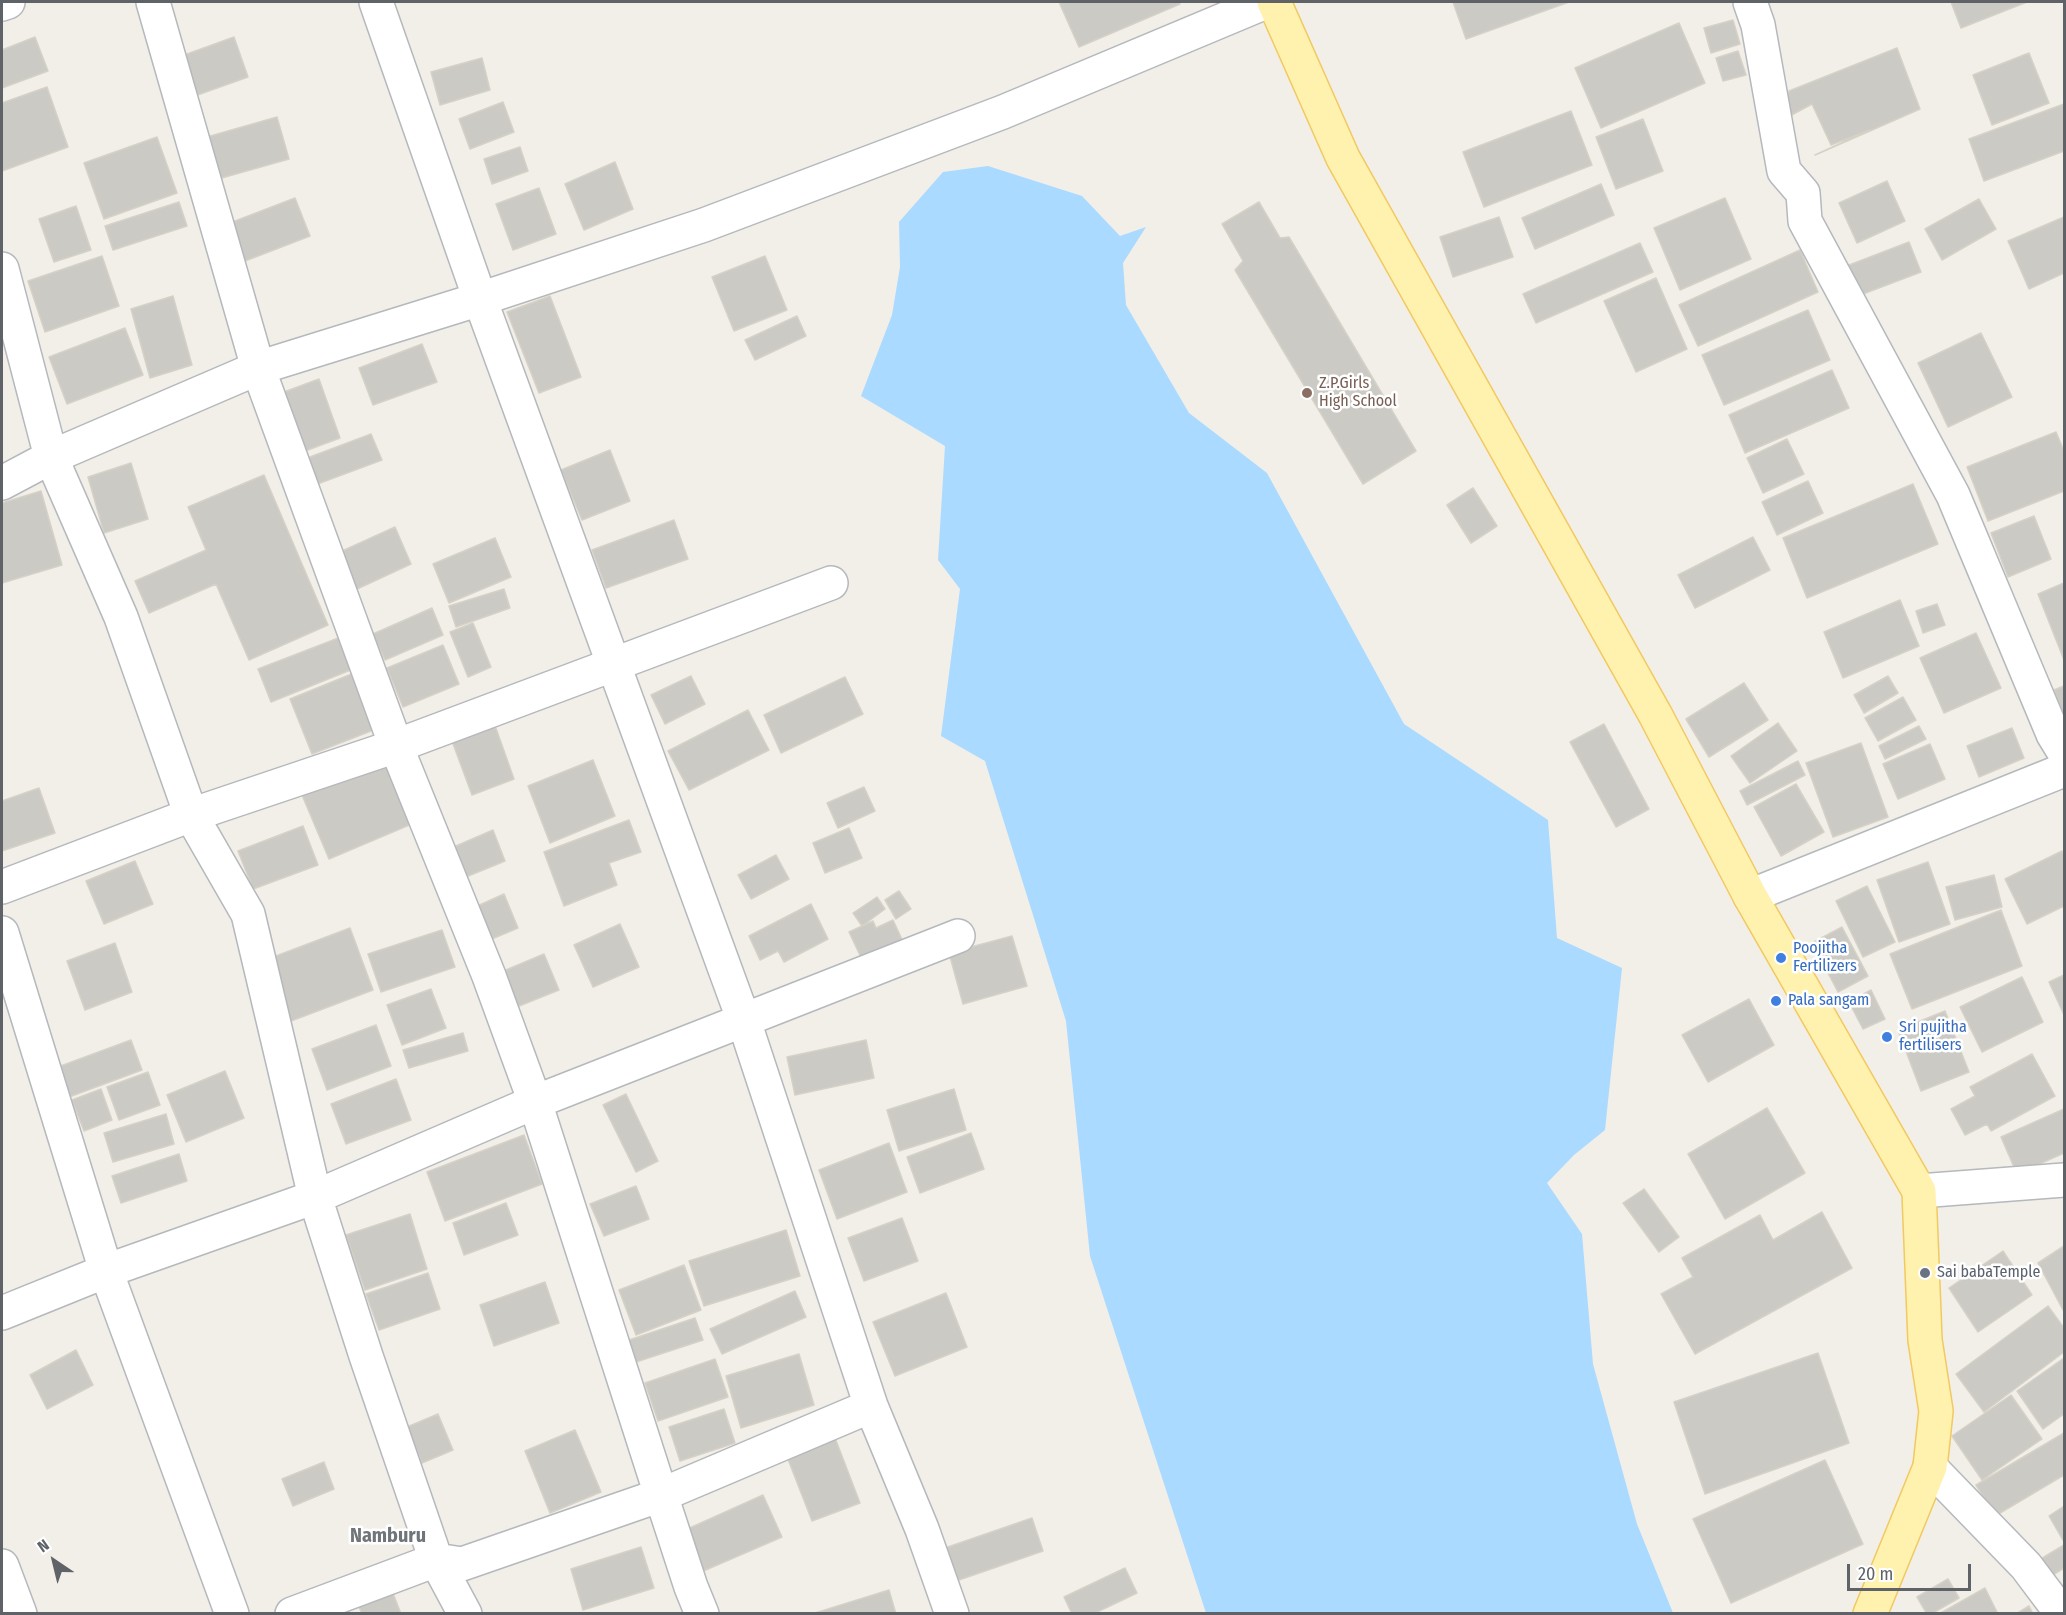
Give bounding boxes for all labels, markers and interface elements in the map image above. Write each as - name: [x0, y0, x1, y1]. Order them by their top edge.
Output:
- place label: Z.P.Girls High School: [1319, 374, 1397, 412]
- marker: Z.P.Girls High School: [1300, 386, 1314, 400]
- place label: Poojitha Fertilizers: [1793, 939, 1857, 977]
- marker: Poojitha Fertilizers: [1774, 951, 1788, 965]
- place label: Pala sangam: [1788, 991, 1869, 1011]
- marker: Pala sangam: [1769, 994, 1783, 1008]
- place label: Sri pujitha fertilisers: [1899, 1018, 1967, 1056]
- marker: Sri pujitha fertilisers: [1880, 1030, 1894, 1044]
- place label: Sai babaTemple: [1937, 1263, 2040, 1283]
- marker: Sai babaTemple: [1918, 1266, 1932, 1280]
- district label: Namburu: [350, 1524, 426, 1548]
- north arrow: [24, 1531, 84, 1591]
- text: N: [34, 1535, 53, 1556]
- scale bar: [1850, 1552, 1974, 1590]
- text: 20 m: [1858, 1563, 1893, 1585]

